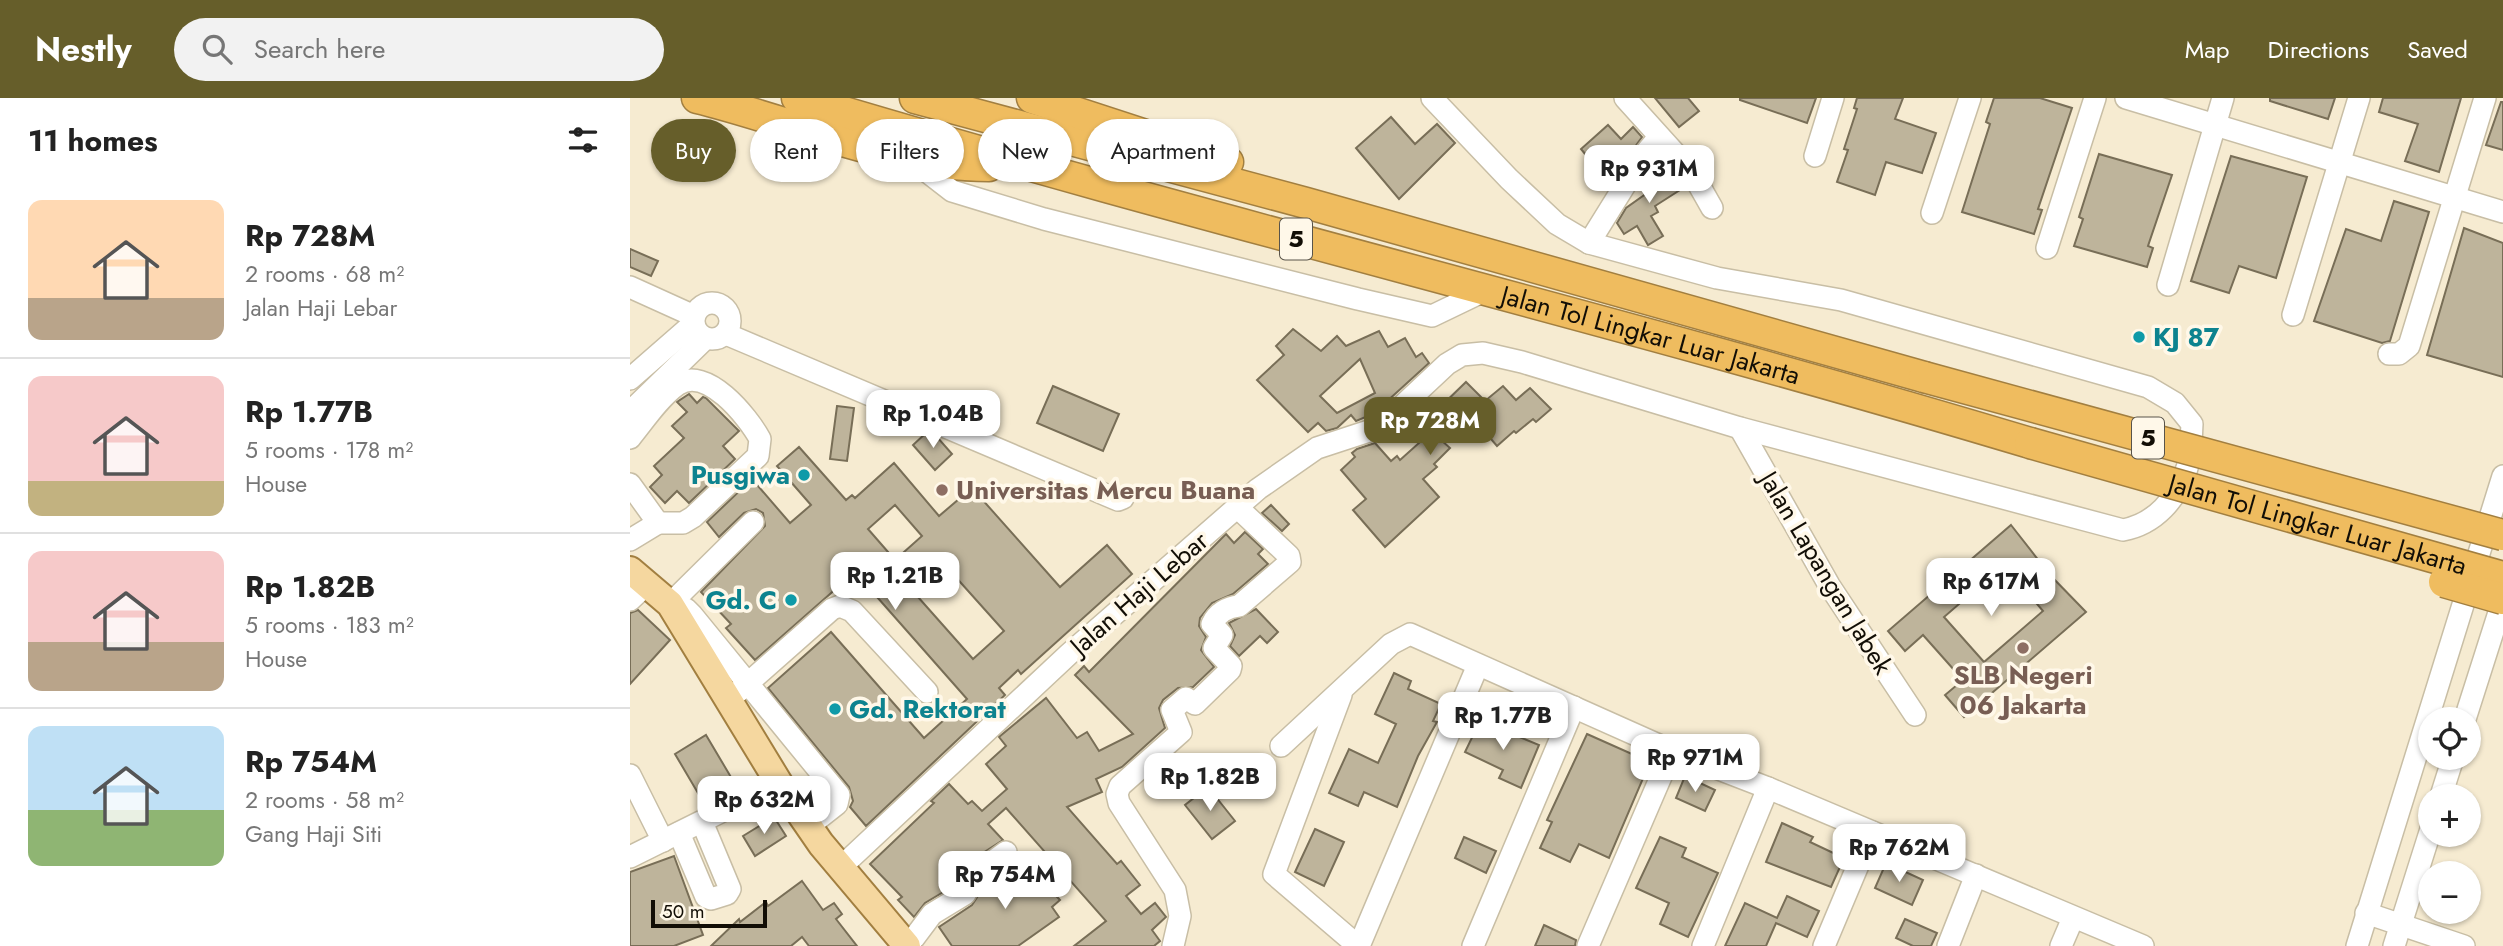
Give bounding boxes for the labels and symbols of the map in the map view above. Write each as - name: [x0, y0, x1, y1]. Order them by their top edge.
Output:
- pin: Rp 931M: [1584, 146, 1714, 205]
- road number: 5: [1280, 218, 1312, 260]
- street label: Jalan Tol Lingkar Luar Jakarta: [1494, 275, 1804, 394]
- place label: KJ 87: [2153, 318, 2219, 356]
- marker: KJ 87: [2131, 329, 2147, 345]
- pin: Rp 1.04B: [861, 390, 1005, 450]
- pin: Rp 728M: [1365, 398, 1495, 457]
- road number: 5: [2132, 418, 2164, 458]
- place label: Pusgiwa: [691, 456, 790, 494]
- street label: Jalan Lapangan Jabek: [1749, 462, 1902, 682]
- street label: Jalan Tol Lingkar Luar Jakarta: [2161, 463, 2471, 585]
- marker: Pusgiwa: [796, 467, 812, 483]
- place label: Universitas Mercu Buana: [956, 471, 1255, 509]
- marker: Universitas Mercu Buana: [934, 482, 950, 498]
- street label: Jalan Haji Lebar: [1059, 522, 1216, 666]
- pin: Rp 1.21B: [823, 552, 967, 612]
- pin: Rp 617M: [1926, 559, 2056, 618]
- place label: Gd. C: [705, 581, 777, 619]
- marker: Gd. C: [783, 592, 799, 608]
- marker: SLB Negeri 06 Jakarta: [2015, 640, 2031, 656]
- place label: SLB Negeri 06 Jakarta: [1953, 656, 2093, 724]
- place label: Gd. Rektorat: [849, 690, 1006, 728]
- pin: Rp 1.77B: [1431, 692, 1575, 752]
- marker: Gd. Rektorat: [827, 701, 843, 717]
- pin: Rp 971M: [1630, 734, 1760, 794]
- pin: Rp 1.82B: [1138, 754, 1282, 813]
- pin: Rp 632M: [699, 776, 829, 836]
- pin: Rp 762M: [1834, 824, 1964, 884]
- pin: Rp 754M: [940, 852, 1070, 911]
- scale bar: [651, 897, 766, 929]

